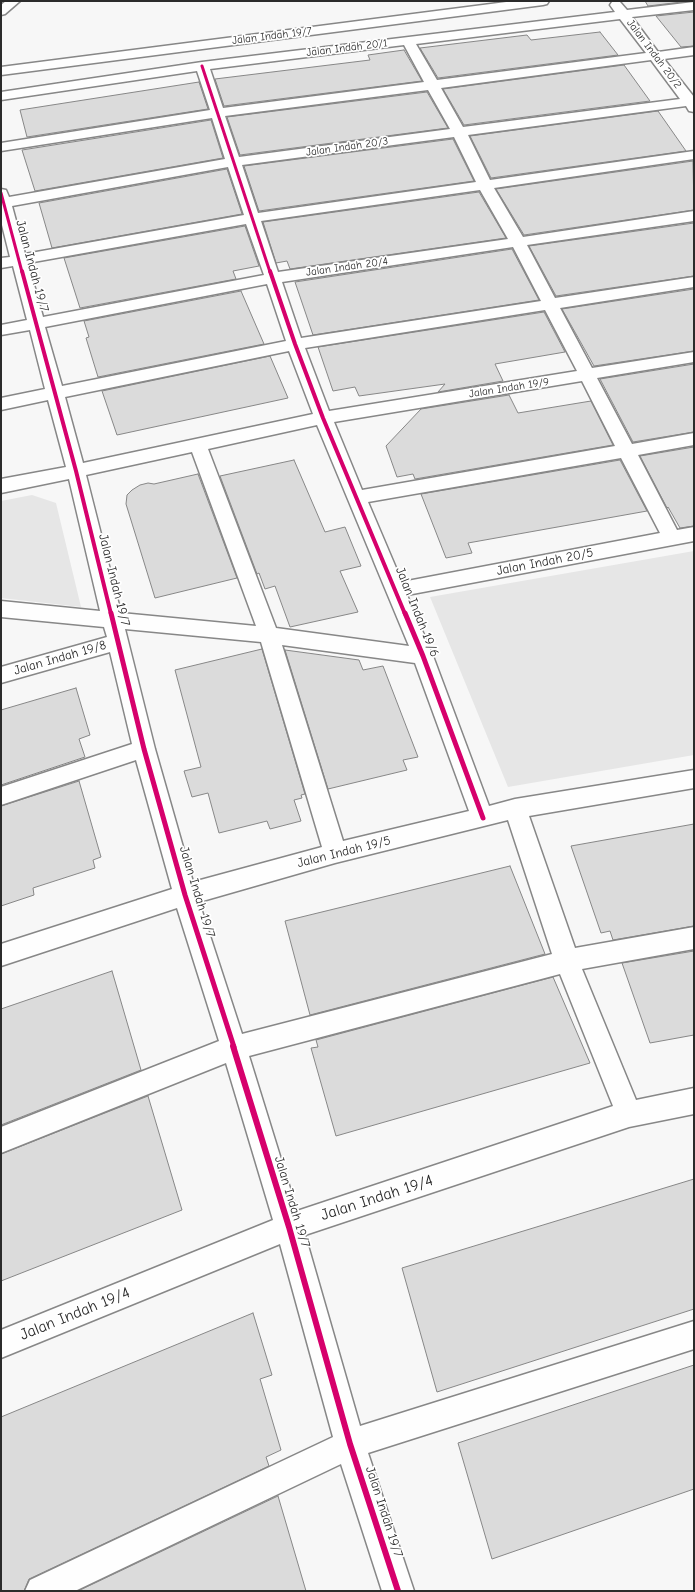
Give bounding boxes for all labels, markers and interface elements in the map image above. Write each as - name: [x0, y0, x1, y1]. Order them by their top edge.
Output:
- street label: Jalan Indah 20/2: [624, 17, 684, 91]
- street label: Jalan Indah 19/7: [231, 25, 313, 47]
- street label: Jalan Indah 20/1: [306, 36, 388, 60]
- street label: Jalan Indah 20/3: [305, 135, 389, 159]
- street label: Jalan Indah 19/7: [12, 218, 52, 314]
- street label: Jalan Indah 20/4: [305, 255, 389, 279]
- street label: Jalan Indah 19/9: [468, 375, 550, 401]
- street label: Jalan Indah 19/7: [95, 532, 133, 628]
- street label: Jalan Indah 20/5: [495, 545, 595, 579]
- street label: Jalan Indah 19/6: [392, 565, 442, 659]
- street label: Jalan Indah 19/8: [12, 637, 108, 679]
- street label: Jalan Indah 19/5: [296, 833, 392, 871]
- street label: Jalan Indah 19/7: [176, 844, 218, 940]
- street label: Jalan Indah 19/7: [271, 1154, 313, 1250]
- street label: Jalan Indah 19/4: [318, 1171, 436, 1225]
- street label: Jalan Indah 19/4: [17, 1283, 133, 1345]
- street label: Jalan Indah 19/7: [362, 1465, 406, 1559]

